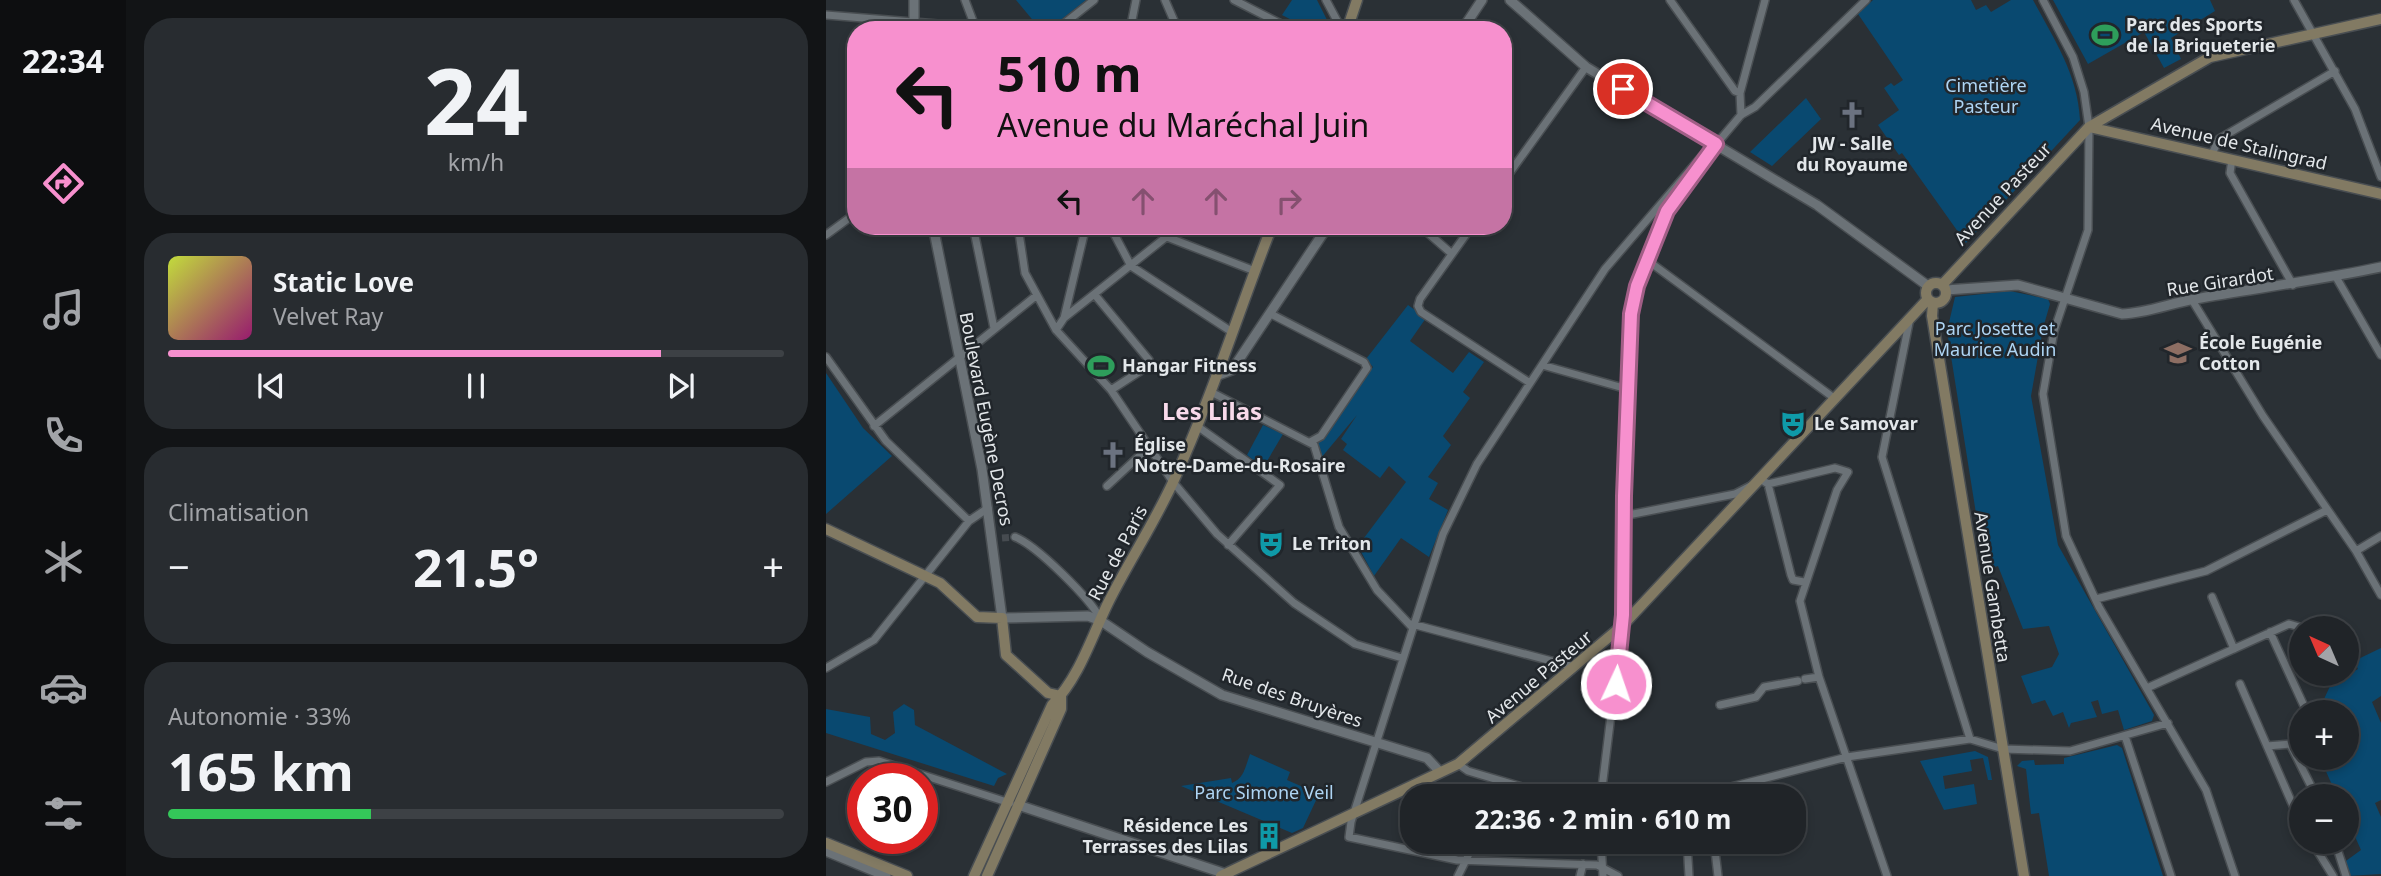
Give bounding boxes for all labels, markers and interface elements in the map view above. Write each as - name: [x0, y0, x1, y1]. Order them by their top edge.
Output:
- place label: Parc des Sports de la Briqueterie: [2126, 12, 2276, 57]
- sports icon: Parc des Sports de la Briqueterie: [2090, 20, 2120, 50]
- text: 24: [424, 38, 528, 162]
- text: 22:34: [22, 39, 104, 82]
- text: 510 m: [997, 40, 1142, 106]
- icon: left: [882, 49, 973, 140]
- pin: [1593, 59, 1653, 119]
- icon: arrive: [1604, 70, 1642, 108]
- park label: Cimetière Pasteur: [1945, 73, 2027, 118]
- church icon: JW - Salle du Royaume: [1837, 100, 1867, 130]
- text: Avenue du Maréchal Juin: [997, 103, 1369, 146]
- street label: Avenue de Stalingrad: [2149, 111, 2330, 175]
- place label: JW - Salle du Royaume: [1796, 131, 1908, 176]
- street label: Avenue Pasteur: [1948, 136, 2057, 250]
- text: km/h: [448, 146, 504, 178]
- icon: directions: [39, 159, 88, 208]
- icon: left: [1051, 182, 1089, 220]
- icon: ahead: [1124, 182, 1162, 220]
- icon: ahead: [1197, 182, 1235, 220]
- icon: right: [1270, 182, 1308, 220]
- street label: Rue Girardot: [2165, 261, 2275, 301]
- text: Static Love: [273, 264, 414, 300]
- icon: music: [39, 285, 88, 334]
- text: Velvet Ray: [273, 300, 383, 332]
- street label: Boulevard Eugène Decros: [954, 310, 1019, 528]
- park label: Parc Josette et Maurice Audin: [1934, 316, 2056, 361]
- place label: École Eugénie Cotton: [2199, 330, 2322, 375]
- school or university icon: École Eugénie Cotton: [2163, 338, 2193, 368]
- sports icon: Hangar Fitness: [1086, 351, 1116, 381]
- place label: Hangar Fitness: [1122, 353, 1257, 377]
- icon: previous: [252, 367, 290, 405]
- icon: pause: [457, 367, 495, 405]
- icon: next: [662, 367, 700, 405]
- district label: Les Lilas: [1162, 394, 1262, 427]
- theatre icon: Le Samovar: [1778, 409, 1808, 439]
- icon: phone: [39, 411, 88, 460]
- place label: Le Samovar: [1814, 411, 1918, 435]
- place label: Église Notre-Dame-du-Rosaire: [1134, 432, 1345, 477]
- church icon: Église Notre-Dame-du-Rosaire: [1098, 440, 1128, 470]
- text: Climatisation: [168, 496, 309, 528]
- street label: Rue de Paris: [1082, 501, 1152, 604]
- street label: Avenue Gambetta: [1969, 510, 2017, 664]
- theatre icon: Le Triton: [1256, 529, 1286, 559]
- text: 21.5°: [413, 531, 539, 602]
- place label: Le Triton: [1292, 531, 1371, 555]
- icon: climate: [39, 537, 88, 586]
- text: −: [168, 540, 190, 592]
- text: +: [762, 540, 784, 592]
- north arrow: [2289, 616, 2359, 686]
- map controls: [2289, 616, 2359, 854]
- street label: Avenue Pasteur: [1480, 624, 1597, 728]
- position arrow: [1579, 647, 1653, 721]
- street label: Rue des Bruyères: [1219, 662, 1366, 732]
- icon: car: [39, 663, 88, 712]
- text: Autonomie · 33%: [168, 700, 351, 732]
- button: +: [2289, 700, 2359, 770]
- text: 165 km: [168, 735, 354, 806]
- speed limit sign: 30: [847, 763, 938, 854]
- park label: Parc Simone Veil: [1194, 780, 1334, 804]
- button: −: [2289, 784, 2359, 854]
- icon: filters: [39, 789, 88, 838]
- text: 22:36 · 2 min · 610 m: [1475, 801, 1731, 837]
- place label: Résidence Les Terrasses des Lilas: [1083, 813, 1248, 858]
- building icon: Résidence Les Terrasses des Lilas: [1254, 821, 1284, 851]

